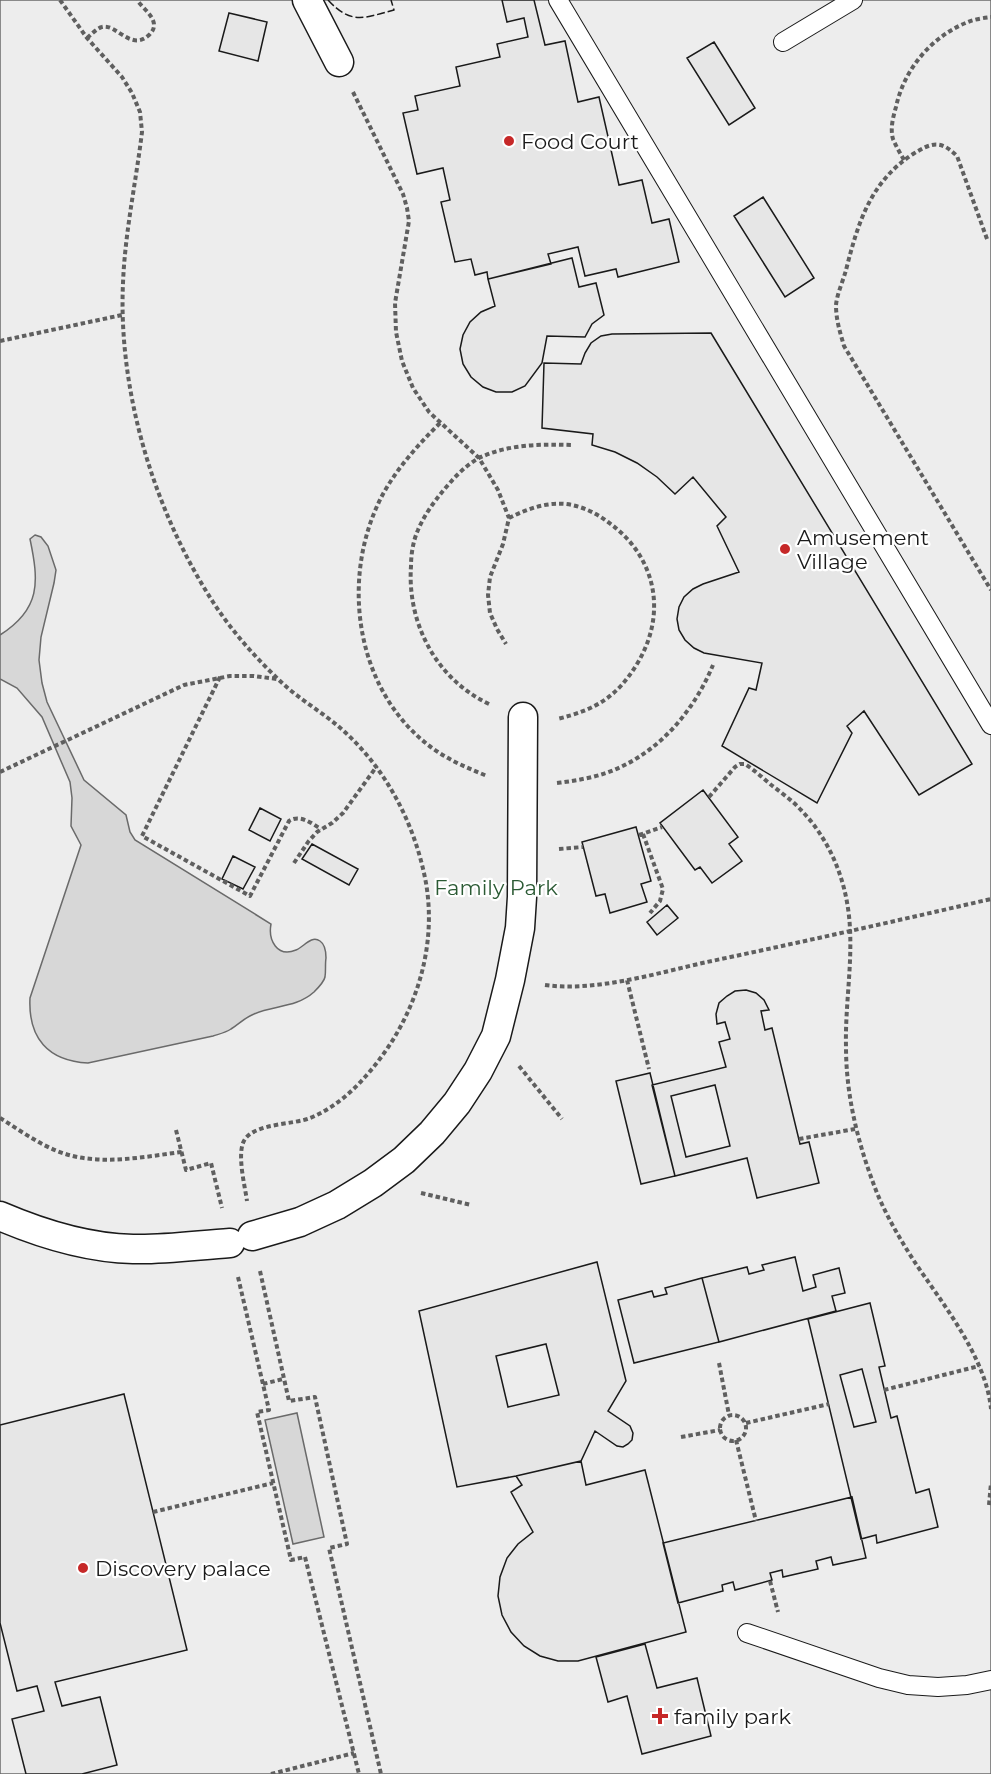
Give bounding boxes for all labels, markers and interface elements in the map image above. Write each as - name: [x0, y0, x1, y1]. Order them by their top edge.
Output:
- place label: Food Court: [521, 129, 639, 154]
- marker: Food Court: [502, 134, 516, 148]
- place label: Amusement Village: [797, 525, 929, 574]
- marker: Amusement Village: [778, 542, 792, 556]
- park label: Family Park: [434, 875, 558, 900]
- place label: Discovery palace: [95, 1556, 271, 1581]
- marker: Discovery palace: [76, 1561, 90, 1575]
- place label: family park: [674, 1704, 791, 1729]
- marker: family park: [651, 1707, 669, 1725]

